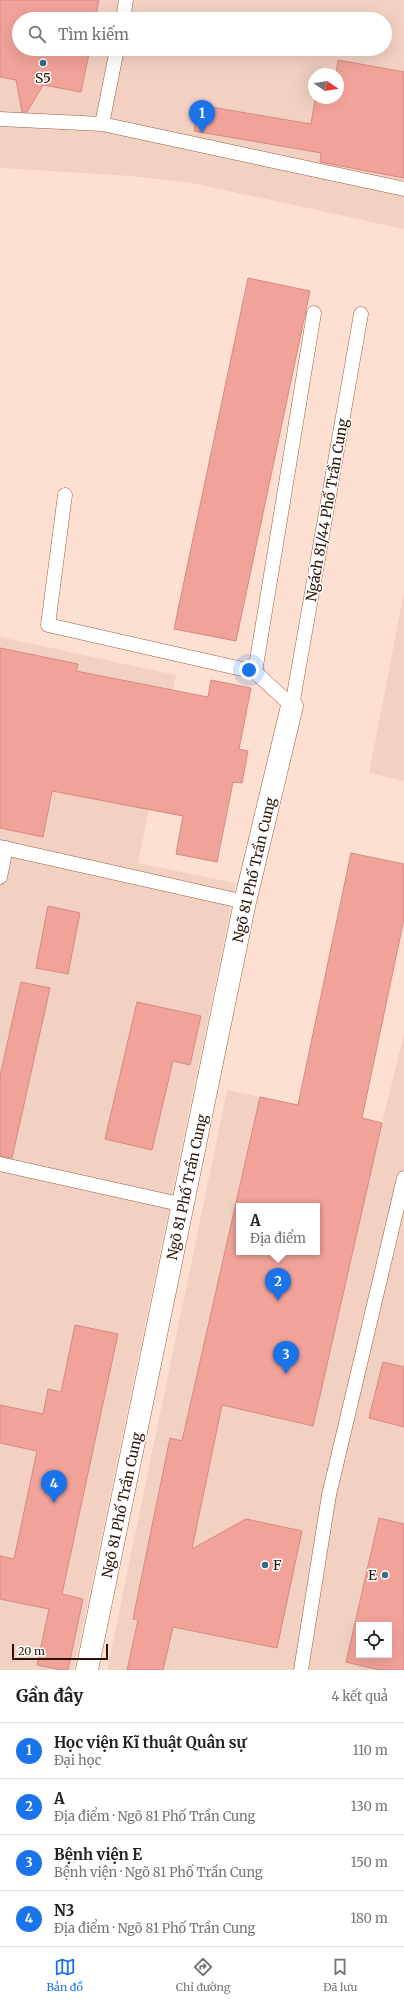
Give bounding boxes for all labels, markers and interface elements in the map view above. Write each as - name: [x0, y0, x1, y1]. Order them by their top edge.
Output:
- search box: [12, 12, 392, 56]
- icon: search: [26, 23, 48, 45]
- text: Tìm kiếm: [58, 25, 129, 44]
- marker: S5: [38, 58, 48, 68]
- north arrow: [308, 68, 344, 104]
- place label: S5: [35, 69, 51, 87]
- pin: 1: [189, 100, 215, 133]
- street label: Ngách 81/44 Phố Trần Cung: [302, 417, 352, 603]
- your location: [239, 660, 259, 680]
- street label: Ngõ 81 Phố Trần Cung: [229, 795, 280, 944]
- street label: Ngõ 81 Phố Trần Cung: [163, 1112, 211, 1262]
- popup: [236, 1203, 320, 1255]
- text: A: [250, 1211, 261, 1230]
- text: Địa điểm: [250, 1230, 306, 1247]
- pin: 2: [265, 1268, 291, 1301]
- pin: 3: [273, 1341, 299, 1374]
- street label: Ngõ 81 Phố Trần Cung: [98, 1430, 146, 1580]
- pin: 4: [41, 1470, 67, 1503]
- place label: F: [273, 1556, 282, 1574]
- marker: F: [260, 1560, 270, 1570]
- place label: E: [368, 1566, 377, 1584]
- marker: E: [380, 1570, 390, 1580]
- map controls: [356, 1622, 392, 1658]
- button: locate: [356, 1622, 392, 1658]
- scale bar: [12, 1642, 108, 1661]
- text: 20 m: [18, 1644, 45, 1658]
- text: Gần đây: [16, 1685, 83, 1707]
- text: 4 kết quả: [331, 1688, 388, 1705]
- text: Học viện Kĩ thuật Quân sự: [54, 1733, 246, 1752]
- text: 1: [26, 1742, 32, 1759]
- text: 110 m: [353, 1742, 388, 1759]
- text: Đại học: [54, 1752, 101, 1769]
- text: A: [54, 1789, 65, 1808]
- text: 2: [25, 1798, 33, 1815]
- text: 130 m: [351, 1798, 388, 1815]
- text: Địa điểm · Ngõ 81 Phố Trần Cung: [54, 1808, 255, 1825]
- text: Bệnh viện E: [54, 1845, 142, 1864]
- text: 3: [25, 1854, 33, 1871]
- text: 150 m: [351, 1854, 388, 1871]
- text: Bệnh viện · Ngõ 81 Phố Trần Cung: [54, 1864, 263, 1881]
- text: N3: [54, 1901, 74, 1920]
- text: 4: [25, 1910, 33, 1927]
- text: 180 m: [350, 1910, 388, 1927]
- text: Địa điểm · Ngõ 81 Phố Trần Cung: [54, 1920, 255, 1937]
- tab: Bản đồ: [46, 1956, 83, 1994]
- tab: Chỉ đường: [176, 1956, 230, 1994]
- tab: Đã lưu: [323, 1956, 358, 1994]

